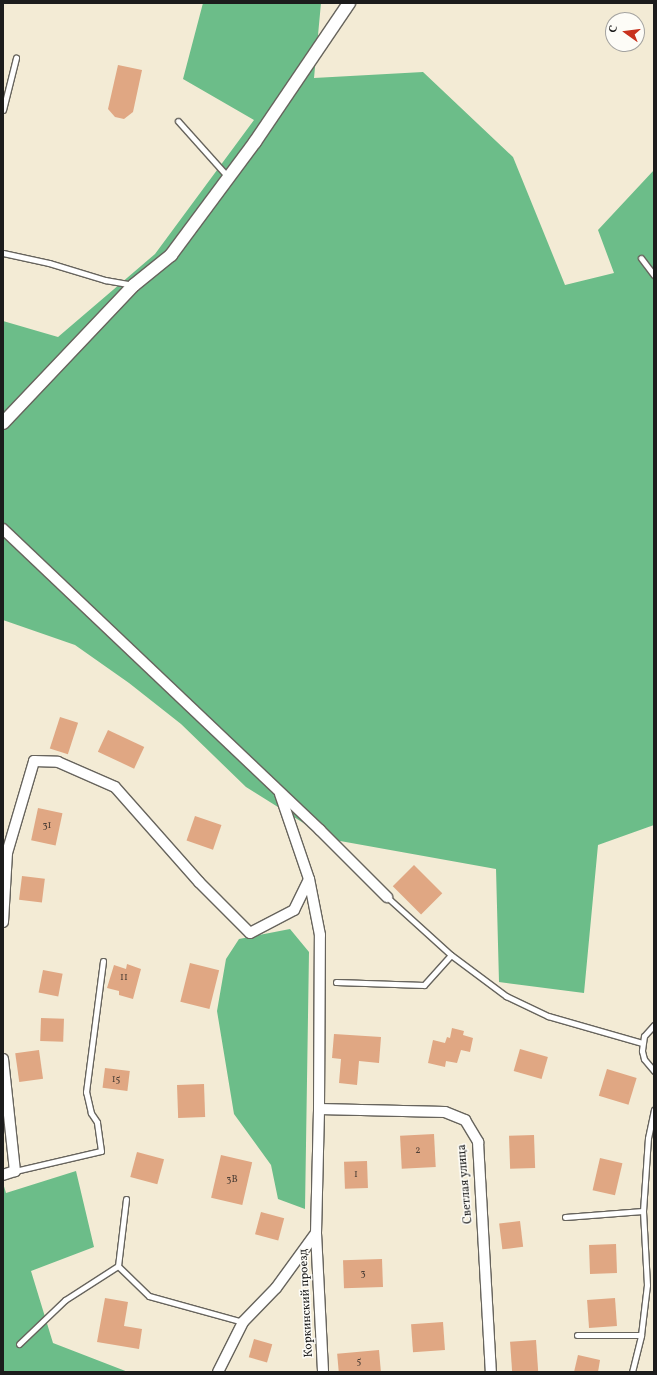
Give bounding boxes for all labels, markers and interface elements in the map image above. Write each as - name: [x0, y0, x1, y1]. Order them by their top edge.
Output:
- north arrow: [605, 12, 645, 52]
- text: С: [606, 24, 622, 34]
- house number: 31: [42, 820, 52, 832]
- house number: 11: [120, 972, 128, 984]
- house number: 15: [112, 1074, 120, 1086]
- street label: Светлая улица: [455, 1143, 477, 1225]
- house number: 2: [415, 1145, 421, 1157]
- house number: 1: [354, 1169, 358, 1181]
- house number: 3В: [226, 1174, 238, 1186]
- street label: Коркинский проезд: [297, 1248, 317, 1358]
- house number: 3: [360, 1268, 366, 1280]
- house number: 5: [357, 1356, 361, 1368]

